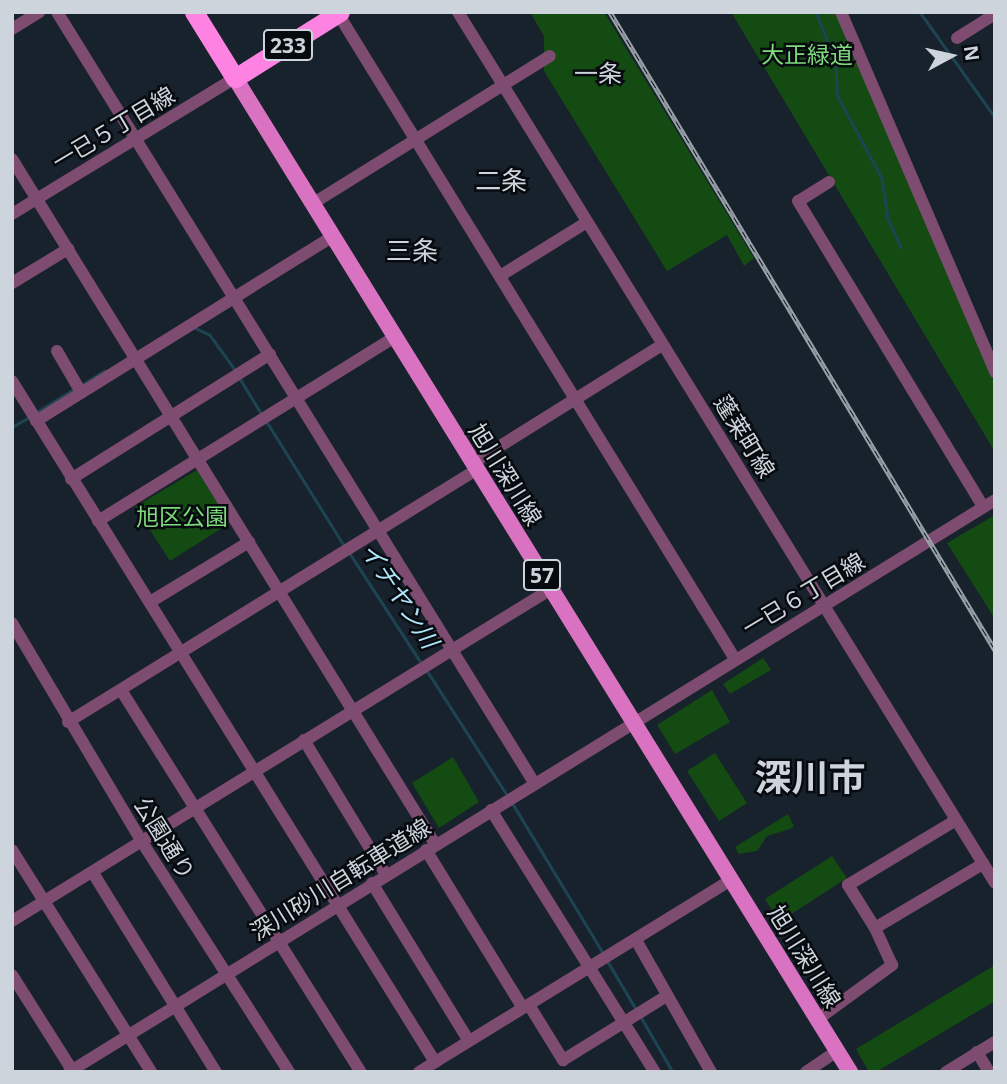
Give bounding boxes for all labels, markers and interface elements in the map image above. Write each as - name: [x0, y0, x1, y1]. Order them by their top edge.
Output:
- north arrow: [916, 21, 986, 91]
- road number: 233: [262, 28, 314, 62]
- park label: 大正緑道: [761, 40, 853, 68]
- text: N: [958, 44, 986, 63]
- district label: 一条: [574, 59, 622, 87]
- street label: 一已５丁目線: [47, 81, 179, 175]
- district label: 二条: [475, 165, 527, 197]
- district label: 三条: [386, 235, 438, 267]
- street label: 蓬莱町線: [709, 390, 781, 482]
- street label: 旭川深川線: [464, 418, 548, 530]
- park label: 旭区公園: [136, 502, 228, 530]
- water label: イチヤン川: [355, 537, 445, 653]
- street label: 一已６丁目線: [737, 547, 869, 641]
- road number: 57: [523, 558, 561, 592]
- district label: 深川市: [755, 755, 865, 799]
- street label: 公園通り: [129, 792, 201, 884]
- street label: 深川砂川自転車道線: [245, 812, 435, 946]
- street label: 旭川深川線: [763, 900, 847, 1012]

